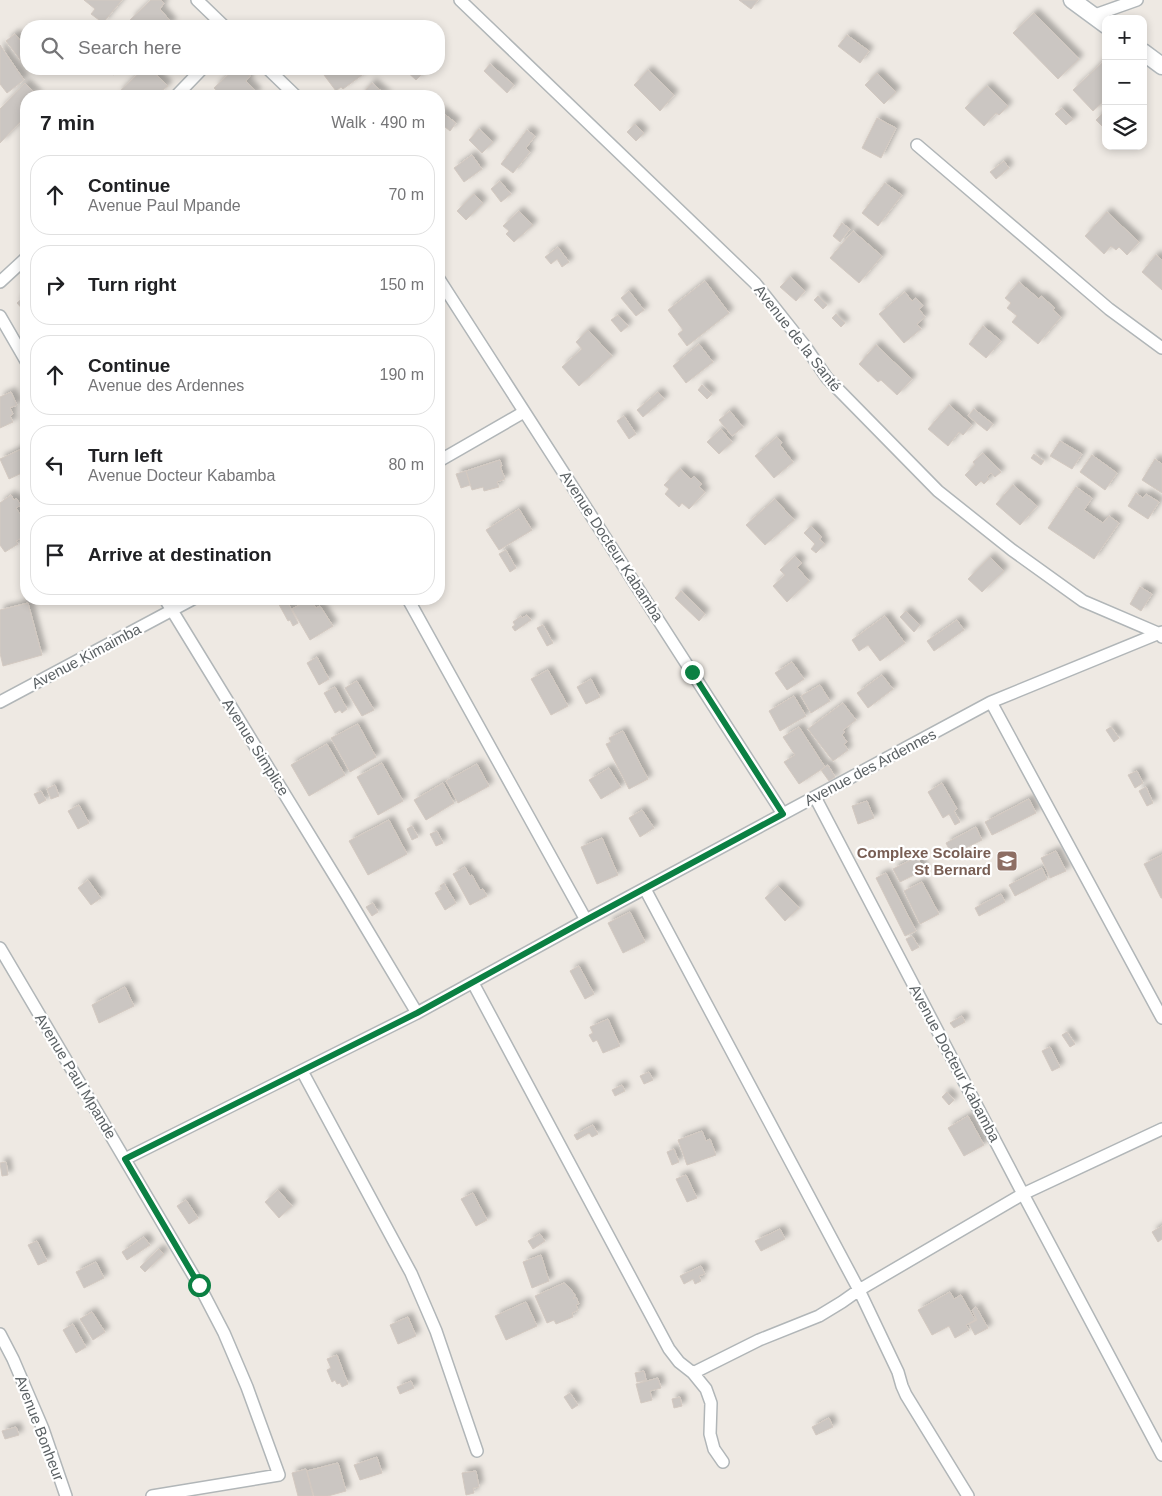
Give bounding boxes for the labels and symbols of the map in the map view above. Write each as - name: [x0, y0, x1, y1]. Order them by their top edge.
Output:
- street label: Avenue de la Santé: [751, 281, 845, 395]
- street label: Avenue Docteur Kabamba: [557, 468, 667, 625]
- street label: Avenue Kimaimba: [28, 620, 144, 692]
- route end: [681, 661, 704, 684]
- street label: Avenue Simplice: [219, 695, 293, 799]
- street label: Avenue des Ardennes: [801, 725, 939, 809]
- place label: Complexe Scolaire St Bernard: [857, 844, 991, 878]
- school or university icon: Complexe Scolaire St Bernard: [995, 849, 1019, 873]
- street label: Avenue Docteur Kabamba: [906, 981, 1004, 1145]
- street label: Avenue Paul Mpande: [32, 1010, 120, 1142]
- route start: [188, 1274, 211, 1297]
- street label: Avenue Bonheur: [12, 1373, 68, 1483]

